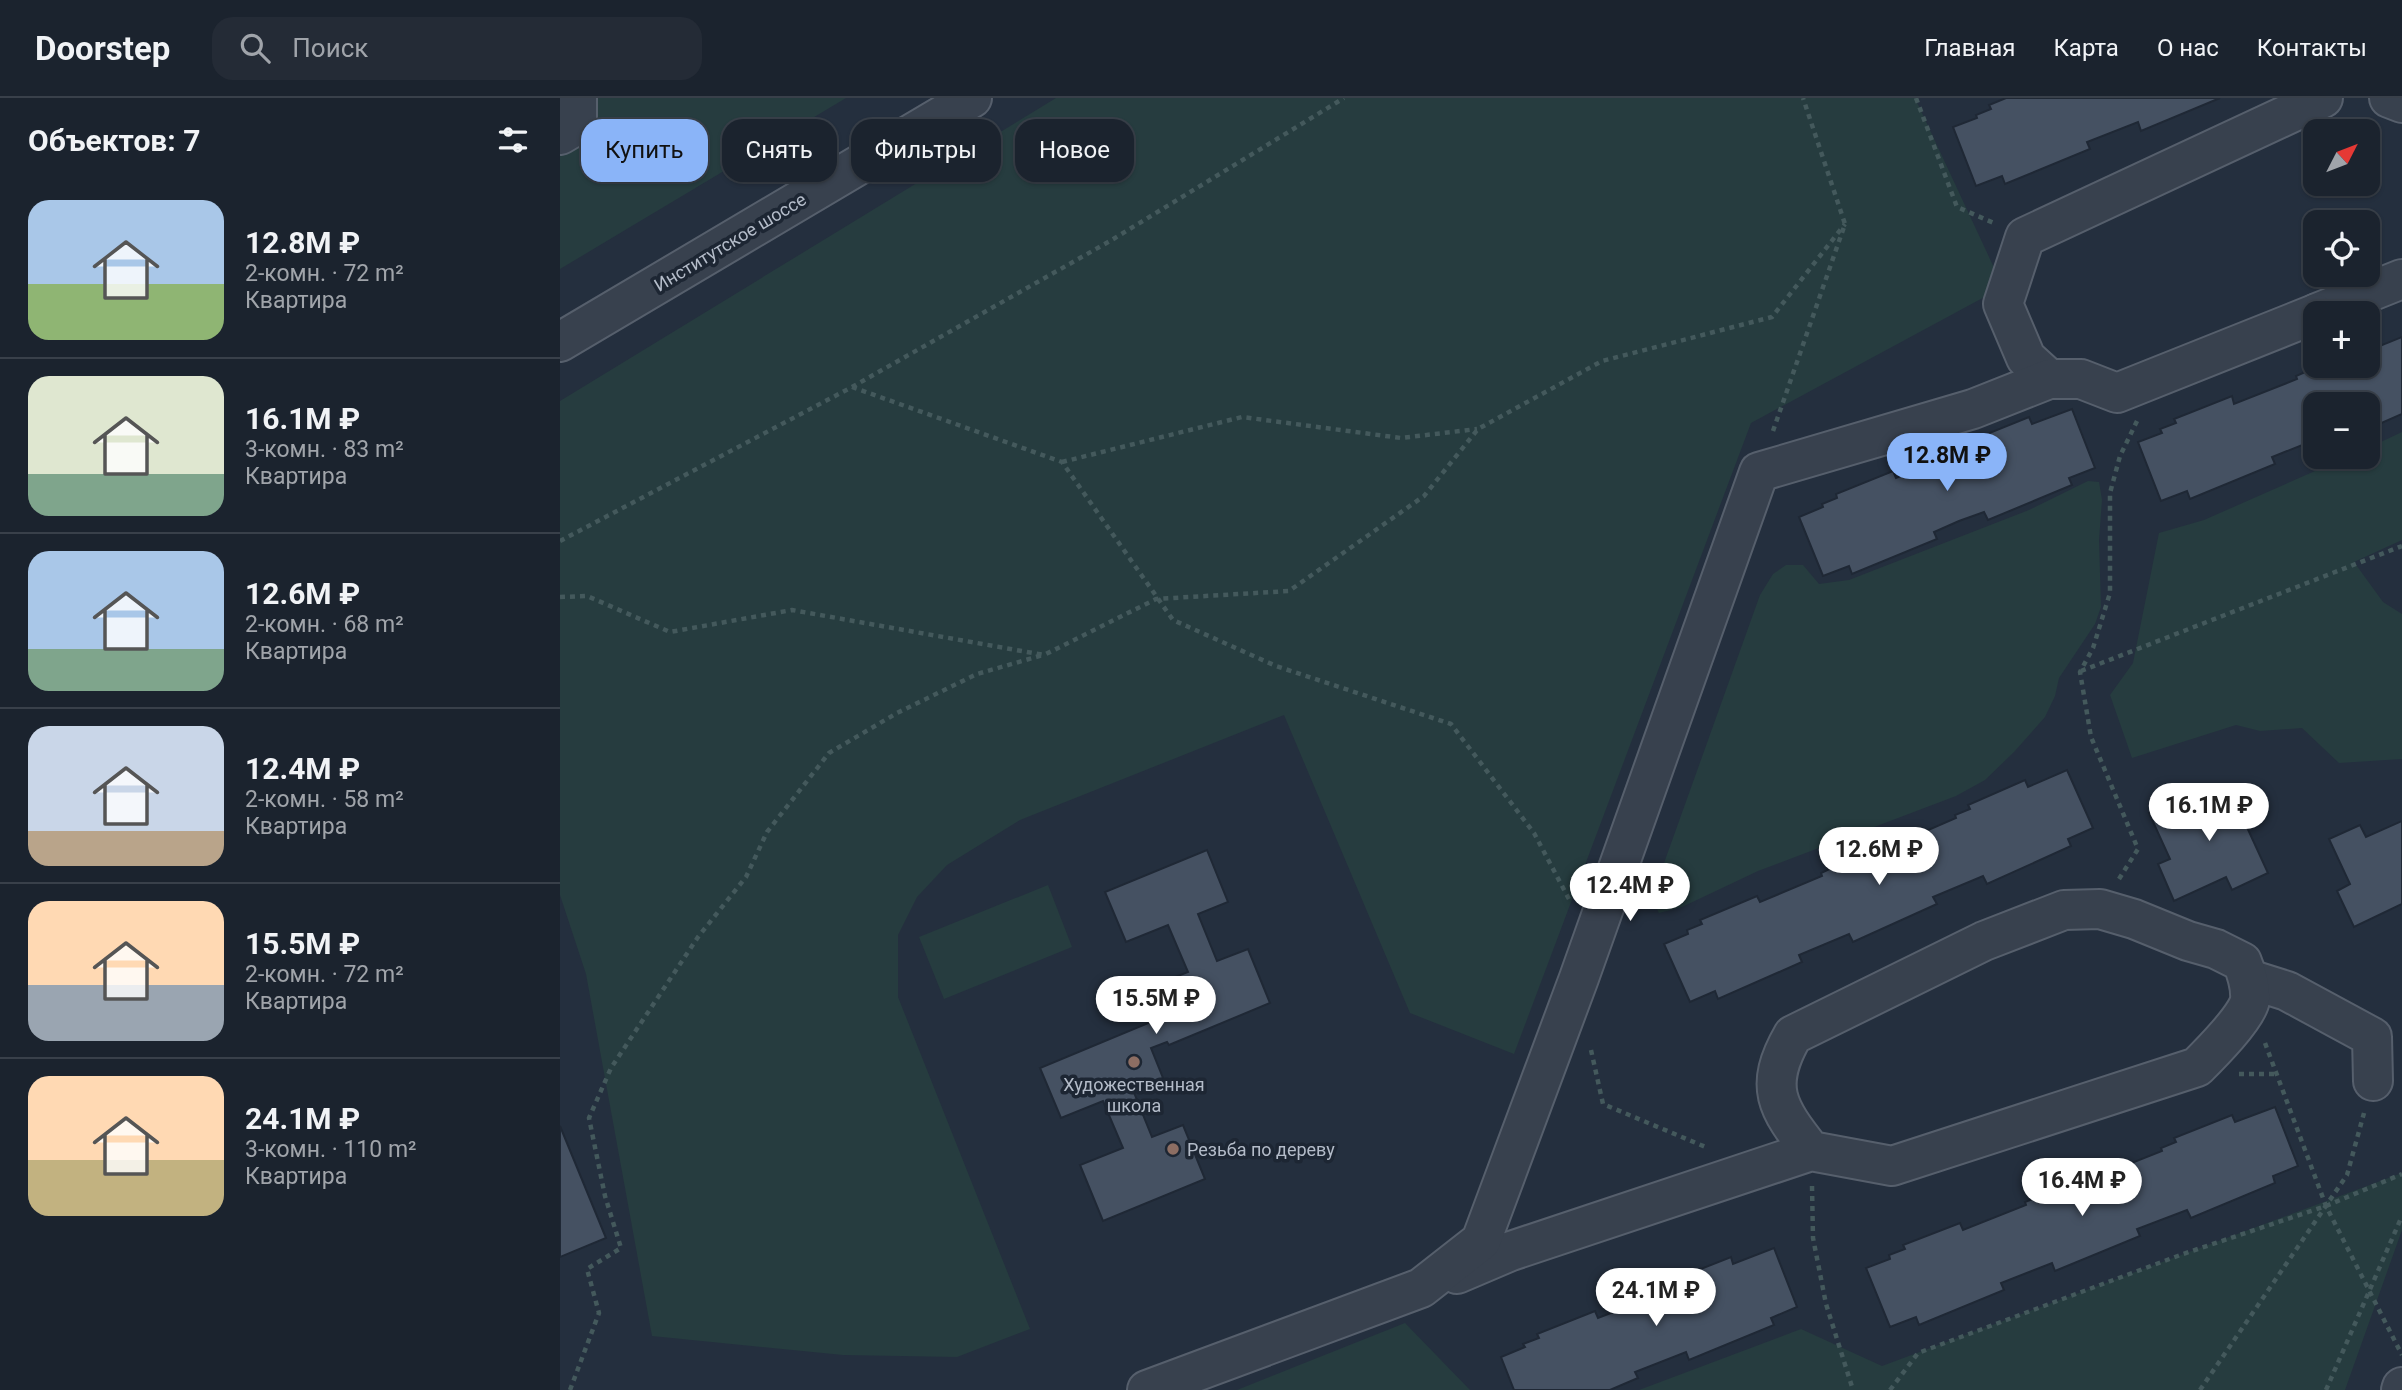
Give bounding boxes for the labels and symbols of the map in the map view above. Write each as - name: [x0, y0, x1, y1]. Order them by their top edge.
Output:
- north arrow: [2303, 119, 2380, 196]
- street label: Институтское шоссе: [650, 188, 810, 296]
- pin: 12.8M ₽: [1882, 434, 2012, 493]
- pin: 16.1M ₽: [2144, 784, 2274, 843]
- pin: 12.6M ₽: [1814, 828, 1944, 887]
- pin: 12.4M ₽: [1565, 864, 1695, 923]
- pin: 15.5M ₽: [1091, 976, 1221, 1036]
- marker: Художественная школа: [1126, 1054, 1142, 1070]
- place label: Художественная школа: [1063, 1074, 1205, 1116]
- place label: Резьба по дереву: [1187, 1139, 1335, 1160]
- marker: Резьба по дереву: [1165, 1141, 1181, 1157]
- pin: 16.4M ₽: [2017, 1158, 2147, 1218]
- pin: 24.1M ₽: [1591, 1268, 1721, 1328]

